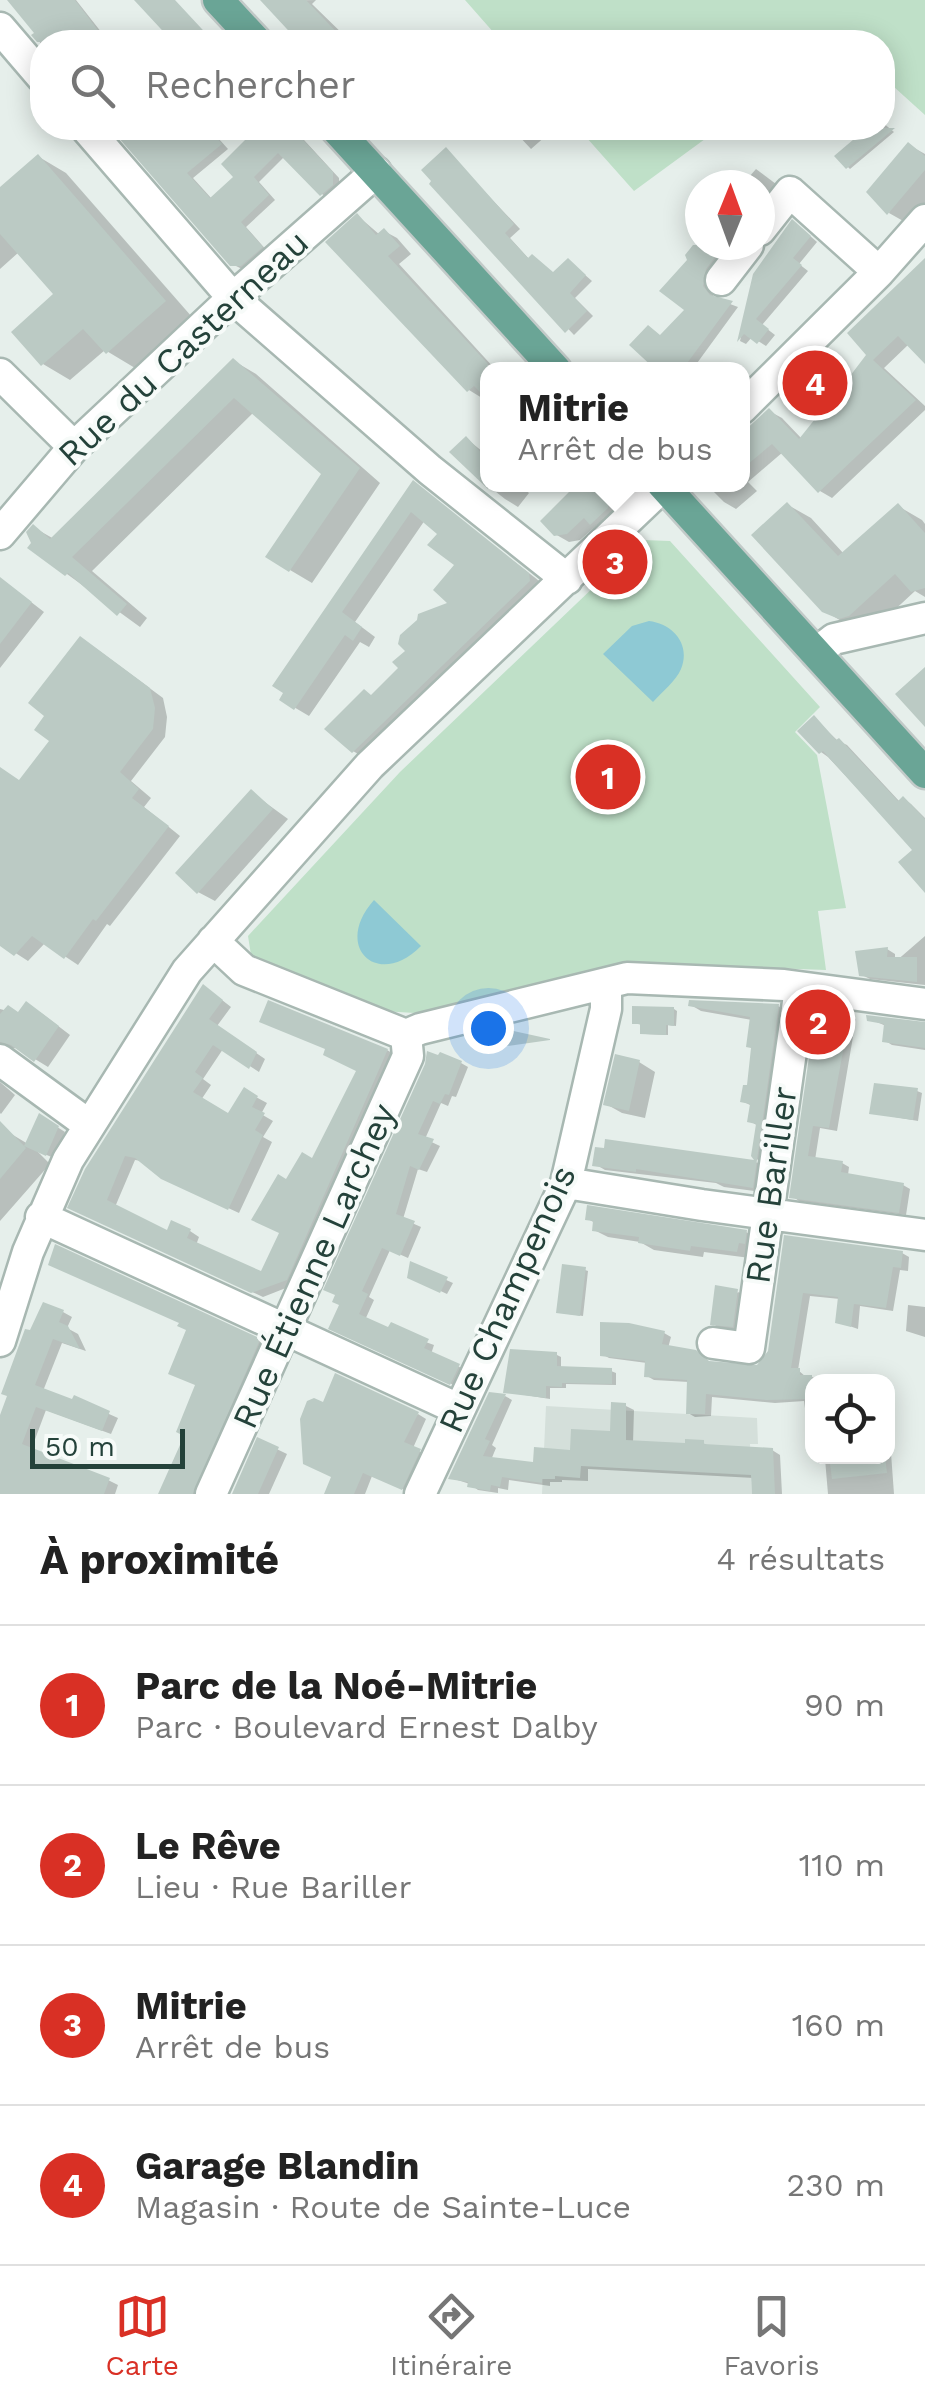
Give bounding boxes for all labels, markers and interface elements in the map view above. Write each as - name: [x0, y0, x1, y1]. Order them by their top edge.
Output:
- search box: [30, 30, 895, 140]
- icon: search: [65, 58, 120, 113]
- text: Rechercher: [145, 63, 355, 107]
- north arrow: [685, 170, 775, 260]
- street label: Rue du Casterneau: [49, 221, 317, 475]
- pin: 4: [782, 346, 848, 420]
- popup: [480, 362, 750, 492]
- text: Mitrie: [517, 386, 629, 430]
- text: Arrêt de bus: [517, 430, 713, 468]
- pin: 3: [582, 524, 648, 600]
- pin: 1: [576, 740, 640, 814]
- pin: 2: [786, 984, 850, 1060]
- your location: [463, 1003, 514, 1054]
- street label: Rue Bariller: [736, 1084, 806, 1286]
- street label: Rue Étienne Larchey: [223, 1097, 405, 1435]
- street label: Rue Champenois: [429, 1159, 585, 1439]
- map controls: [805, 1374, 895, 1464]
- button: locate: [805, 1374, 895, 1464]
- scale bar: [30, 1424, 185, 1468]
- text: 50 m: [45, 1430, 115, 1463]
- text: À proximité: [40, 1535, 279, 1584]
- text: 4 résultats: [717, 1540, 885, 1578]
- text: Parc de la Noé-Mitrie: [135, 1664, 537, 1708]
- text: 1: [66, 1686, 79, 1724]
- text: 90 m: [804, 1686, 885, 1724]
- text: Parc · Boulevard Ernest Dalby: [135, 1708, 598, 1746]
- text: Le Rêve: [135, 1824, 281, 1868]
- text: 2: [63, 1846, 82, 1884]
- text: 110 m: [799, 1846, 885, 1884]
- text: Lieu · Rue Bariller: [135, 1868, 412, 1906]
- text: Mitrie: [135, 1984, 247, 2028]
- text: 3: [63, 2006, 82, 2044]
- text: 160 m: [792, 2006, 885, 2044]
- text: Arrêt de bus: [135, 2028, 330, 2066]
- text: Garage Blandin: [135, 2144, 420, 2188]
- text: 4: [62, 2166, 83, 2204]
- text: 230 m: [786, 2166, 885, 2204]
- text: Magasin · Route de Sainte-Luce: [135, 2188, 631, 2226]
- tab: Carte: [106, 2289, 179, 2382]
- tab: Itinéraire: [390, 2289, 512, 2382]
- tab: Favoris: [723, 2289, 819, 2382]

